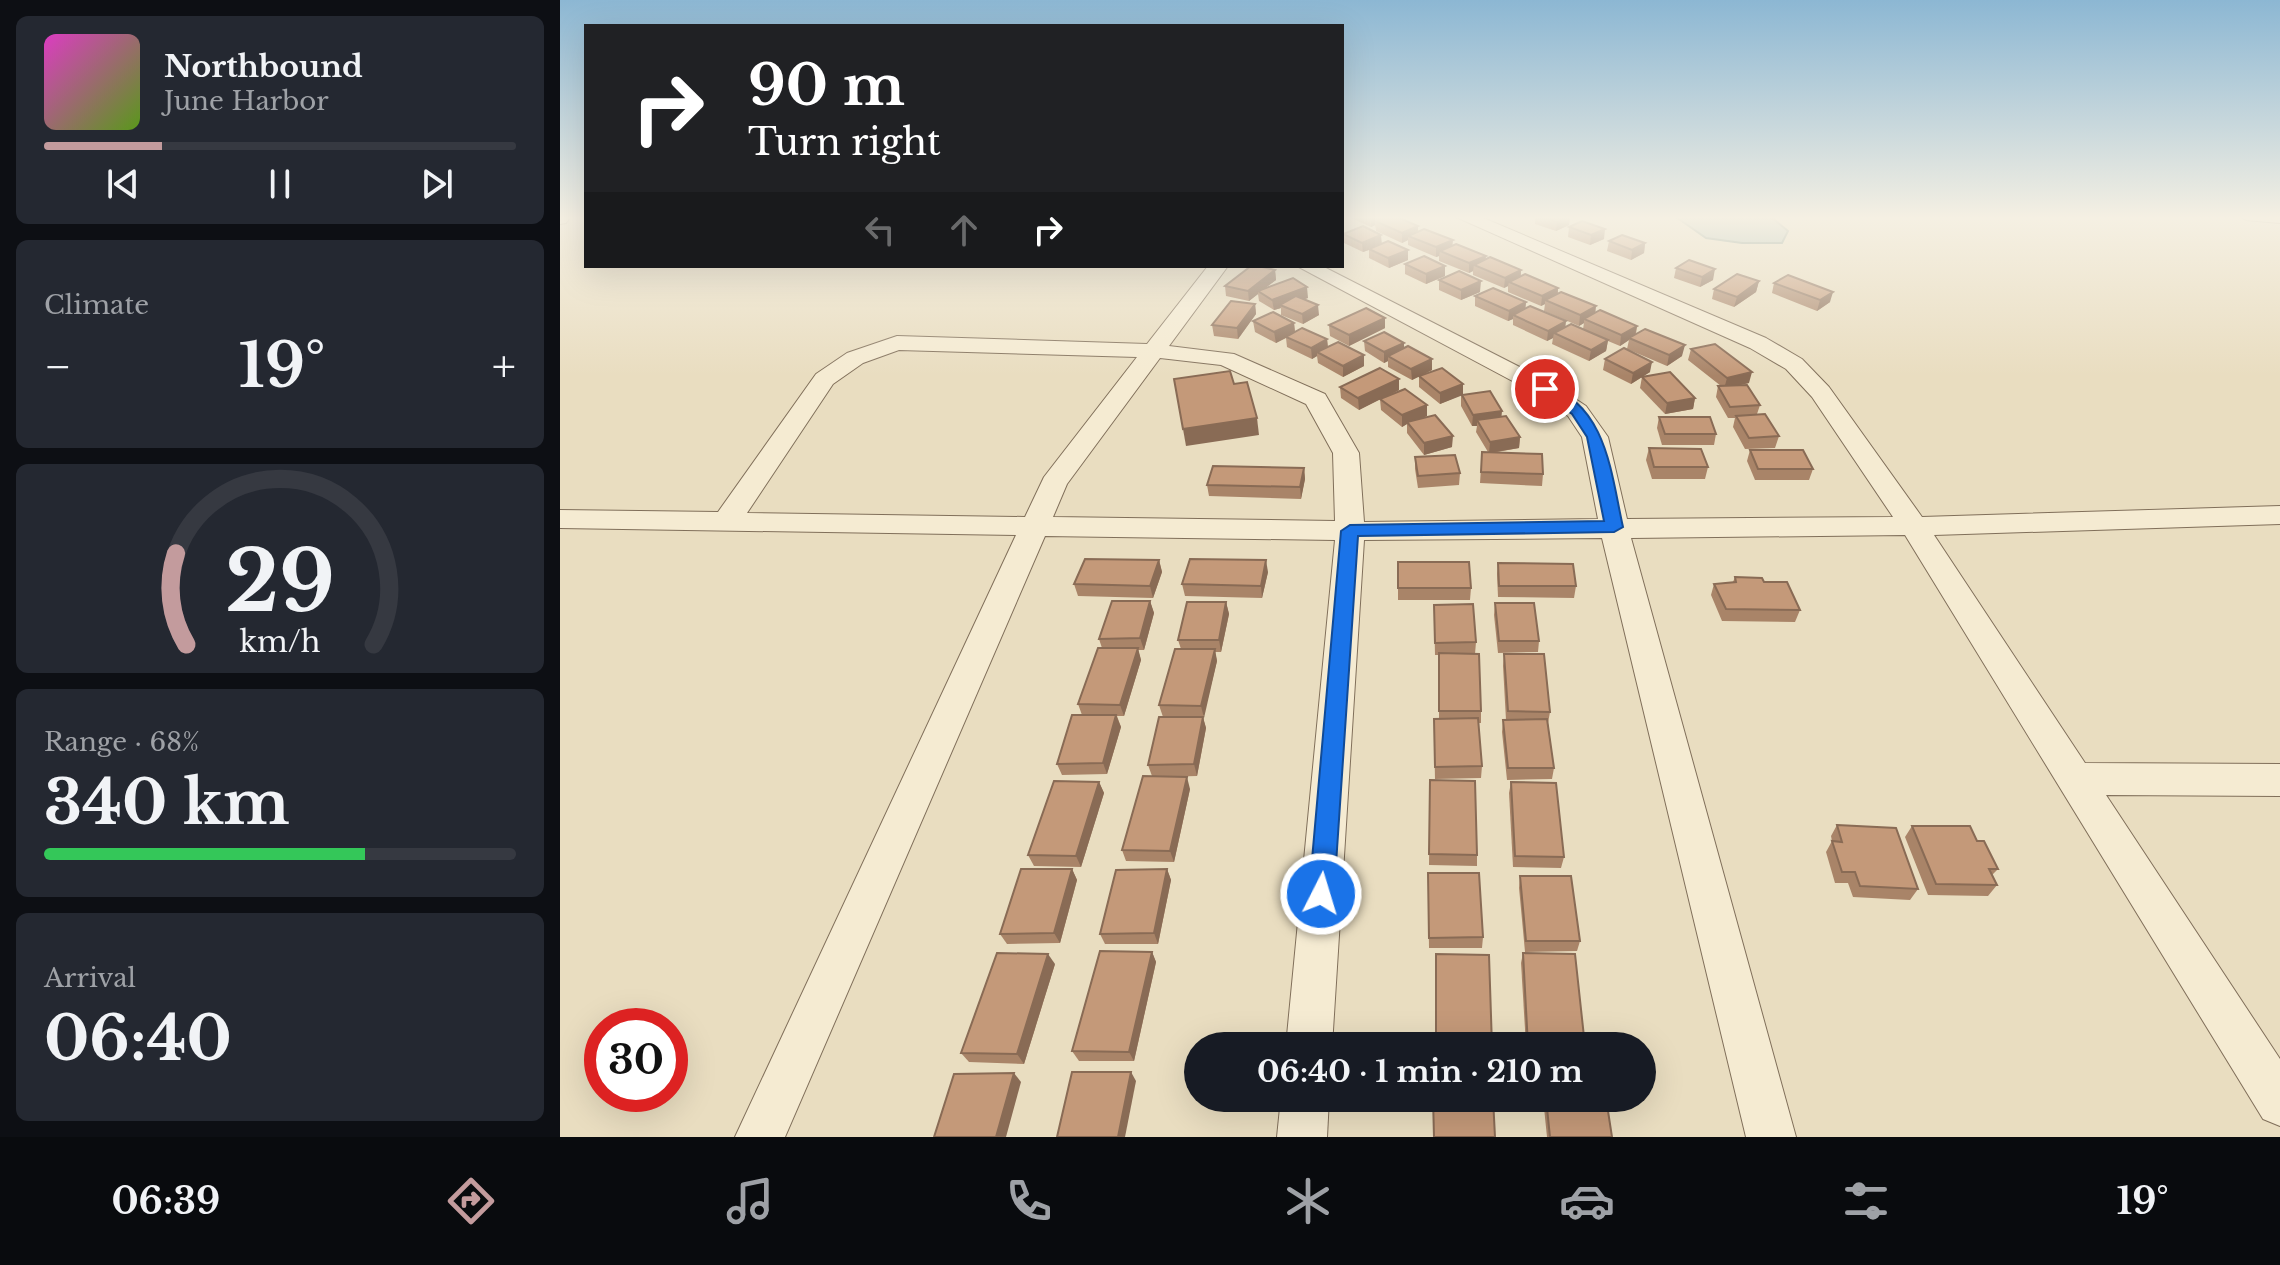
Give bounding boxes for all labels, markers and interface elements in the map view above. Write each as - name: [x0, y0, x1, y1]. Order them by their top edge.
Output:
- text: Northbound: [164, 48, 363, 85]
- text: 90 m: [748, 51, 905, 120]
- icon: right: [616, 56, 720, 160]
- text: June Harbor: [164, 85, 329, 117]
- text: Turn right: [748, 120, 941, 165]
- icon: previous: [101, 162, 145, 206]
- icon: pause: [258, 162, 302, 206]
- icon: next: [415, 162, 459, 206]
- icon: left: [858, 208, 902, 252]
- icon: ahead: [942, 208, 986, 252]
- icon: right: [1026, 208, 1070, 252]
- text: Climate: [44, 289, 149, 321]
- text: 19°: [239, 329, 325, 403]
- text: −: [44, 339, 72, 394]
- text: +: [492, 339, 516, 394]
- pin: [1511, 355, 1579, 423]
- icon: arrive: [1523, 367, 1567, 411]
- text: 29: [225, 529, 335, 632]
- text: km/h: [239, 624, 321, 660]
- text: Range · 68%: [44, 726, 199, 758]
- text: 340 km: [44, 766, 290, 840]
- position arrow: [1279, 852, 1363, 936]
- text: Arrival: [44, 962, 136, 994]
- text: 06:40: [44, 1002, 232, 1076]
- speed limit sign: 30: [584, 1008, 688, 1112]
- text: 06:40 · 1 min · 210 m: [1257, 1053, 1583, 1090]
- icon: directions: [443, 1173, 499, 1229]
- icon: music: [722, 1173, 778, 1229]
- icon: phone: [1001, 1173, 1057, 1229]
- icon: climate: [1280, 1173, 1336, 1229]
- icon: car: [1559, 1173, 1615, 1229]
- icon: filters: [1838, 1173, 1894, 1229]
- text: 06:39: [111, 1179, 220, 1224]
- text: 19°: [2117, 1179, 2169, 1224]

